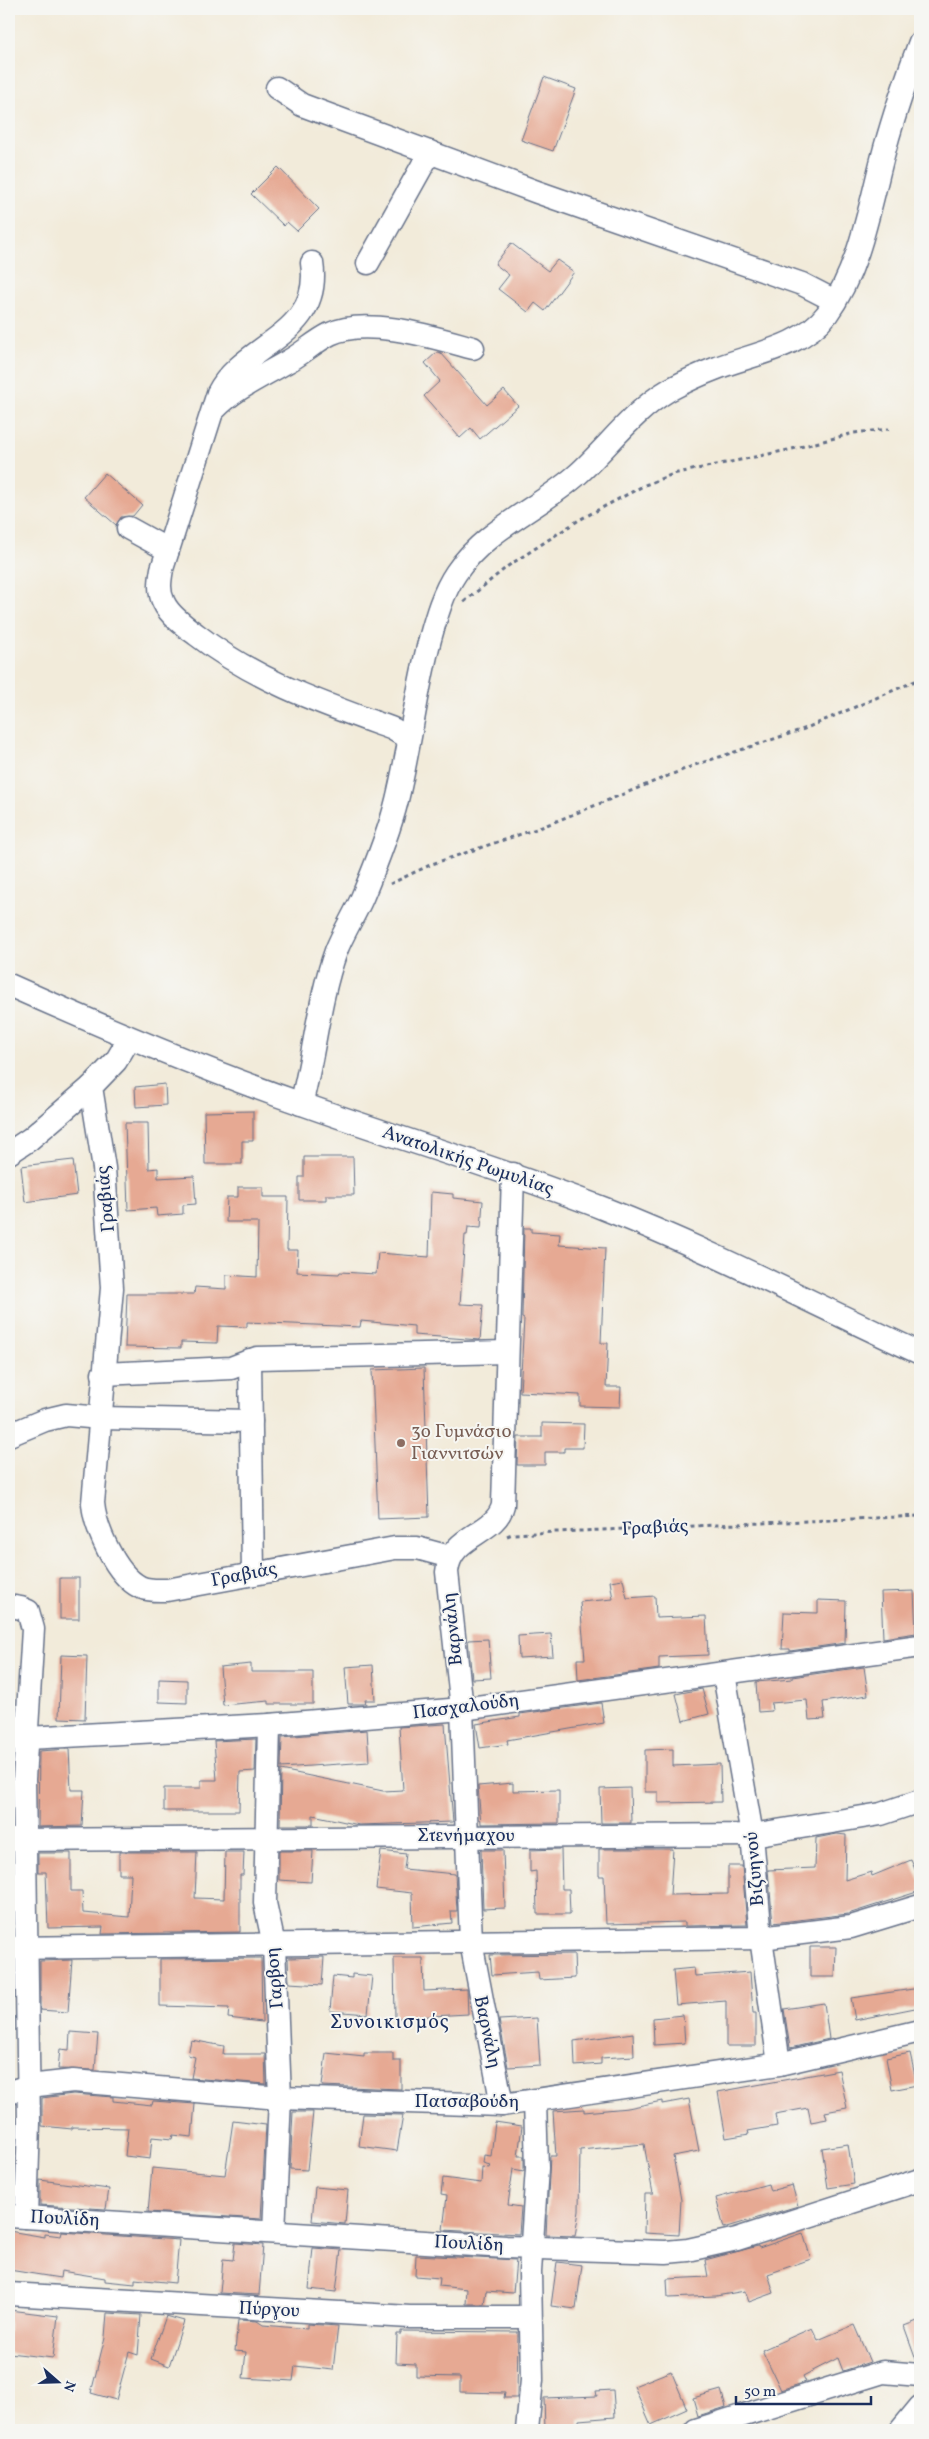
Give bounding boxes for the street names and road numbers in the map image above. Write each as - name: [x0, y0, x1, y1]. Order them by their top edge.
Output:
- street label: Ανατολικής Ρωμυλίας: [379, 1119, 557, 1203]
- street label: Γραβιάς: [90, 1165, 122, 1233]
- street label: Γραβιάς: [621, 1513, 689, 1543]
- street label: Γραβιάς: [209, 1556, 279, 1594]
- street label: Βαρνάλη: [436, 1591, 470, 1667]
- street label: Πασχαλούδη: [411, 1688, 521, 1726]
- street label: Στενήμαχου: [417, 1823, 515, 1849]
- street label: Βιζυηνού: [739, 1831, 771, 1907]
- street label: Γαρβοη: [259, 1946, 291, 2010]
- street label: Βαρνάλη: [467, 1993, 507, 2071]
- street label: Πατσαβούδη: [415, 2089, 519, 2115]
- street label: Πουλίδη: [29, 2204, 101, 2234]
- street label: Πουλίδη: [433, 2229, 505, 2259]
- street label: Πύργου: [238, 2295, 300, 2325]

